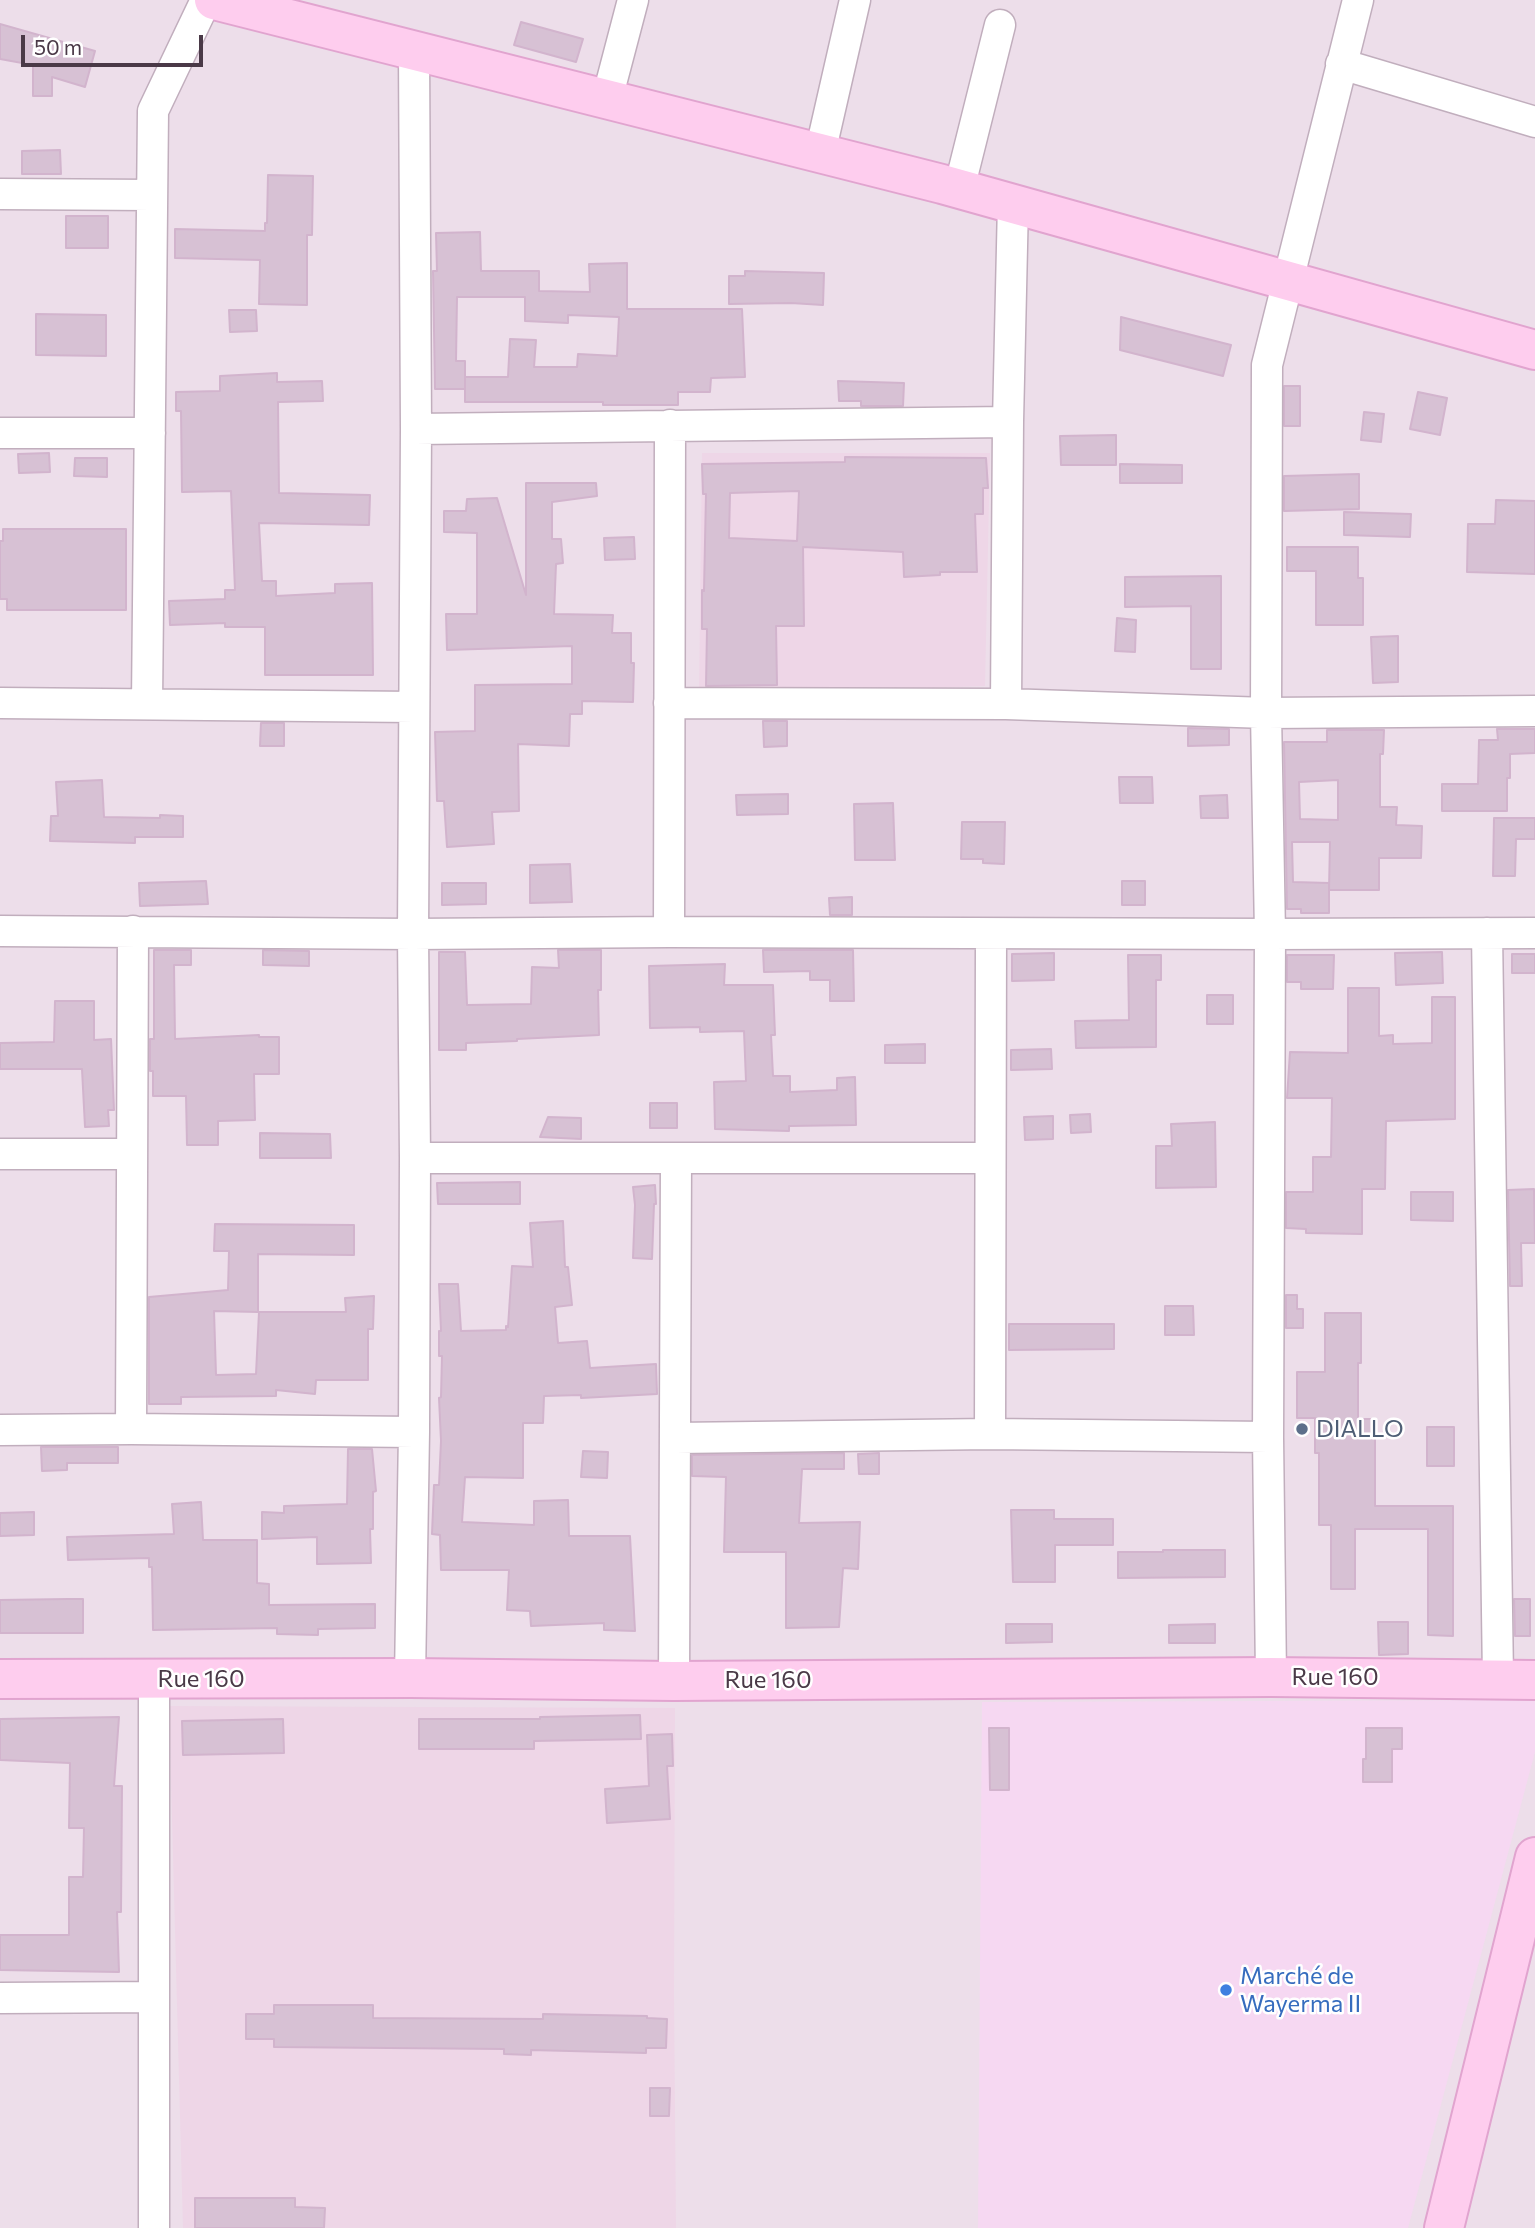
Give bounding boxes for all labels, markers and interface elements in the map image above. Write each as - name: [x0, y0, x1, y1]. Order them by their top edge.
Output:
- scale bar: [24, 21, 206, 65]
- text: 50 m: [34, 34, 82, 59]
- place label: DIALLO: [1316, 1415, 1404, 1443]
- marker: DIALLO: [1294, 1421, 1310, 1437]
- street label: Rue 160: [1291, 1663, 1379, 1691]
- street label: Rue 160: [157, 1665, 245, 1693]
- street label: Rue 160: [724, 1666, 812, 1694]
- place label: Marché de Wayerma II: [1240, 1962, 1361, 2018]
- marker: Marché de Wayerma II: [1218, 1982, 1234, 1998]

